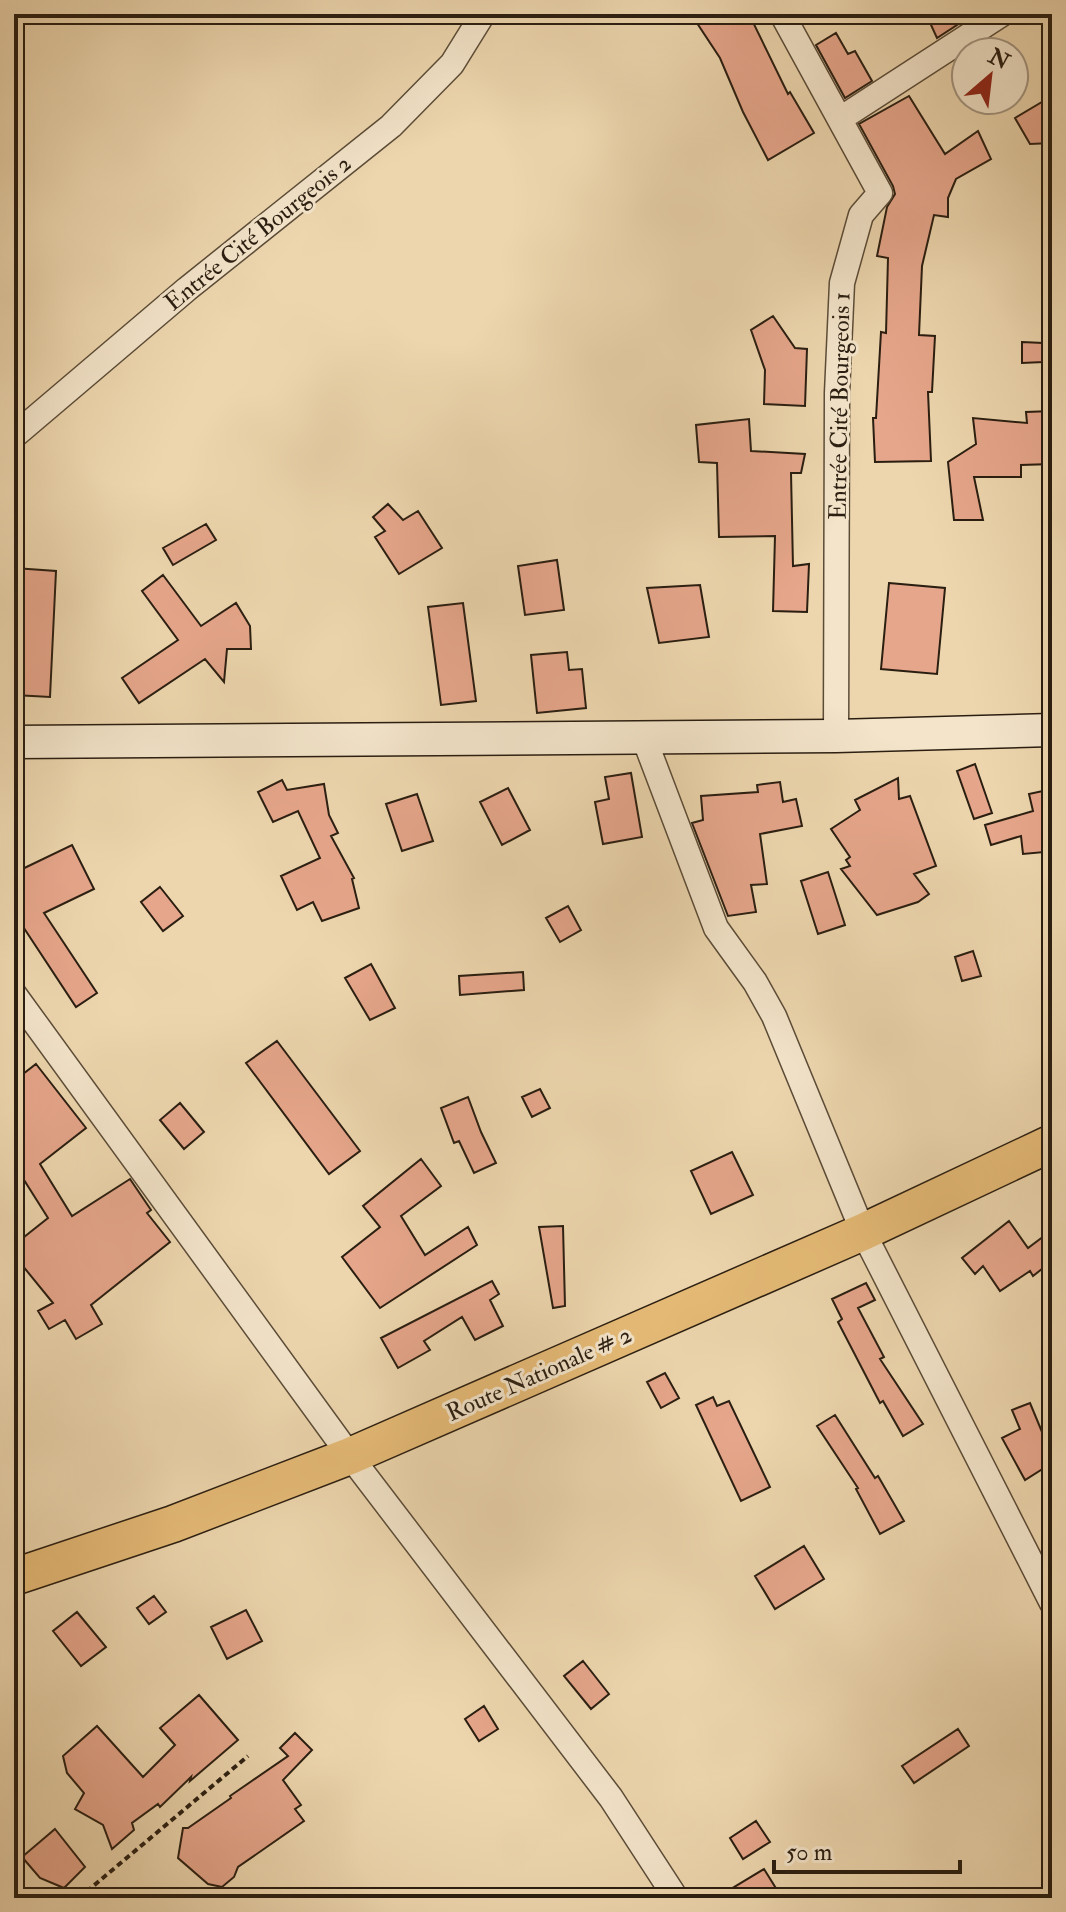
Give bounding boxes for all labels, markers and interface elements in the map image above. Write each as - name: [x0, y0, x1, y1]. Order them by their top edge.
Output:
- north arrow: [950, 36, 1030, 116]
- text: N: [983, 42, 1014, 76]
- street label: Entrée Cité Bourgeois 2: [158, 148, 358, 318]
- street label: Entrée Cité Bourgeois 1: [823, 292, 857, 520]
- street label: Route Nationale # 2: [441, 1319, 637, 1429]
- scale bar: [774, 1824, 960, 1874]
- text: 50 m: [786, 1837, 833, 1868]

